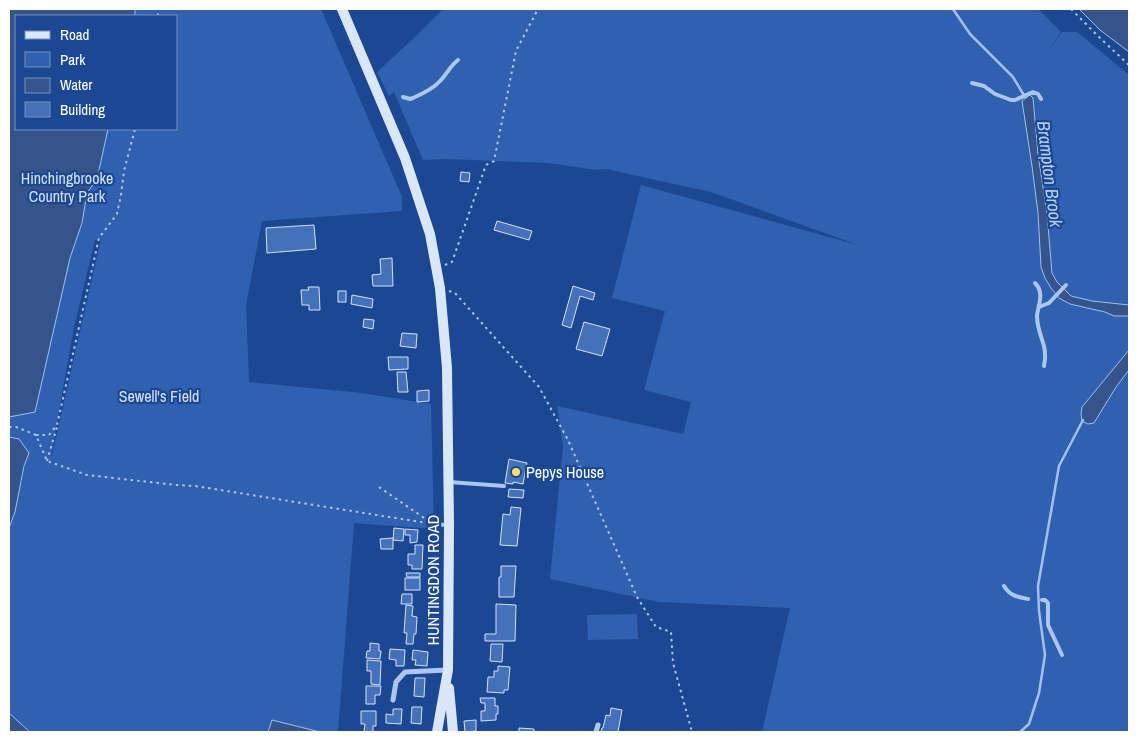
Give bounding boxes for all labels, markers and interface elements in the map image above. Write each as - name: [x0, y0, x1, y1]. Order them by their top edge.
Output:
- legend: [15, 15, 178, 130]
- text: Road: [60, 24, 89, 45]
- text: Park: [60, 49, 86, 70]
- text: Water: [60, 74, 92, 95]
- text: Building: [60, 99, 105, 120]
- water label: Brampton Brook: [1031, 120, 1069, 229]
- park label: Hinchingbrooke Country Park: [21, 167, 113, 207]
- park label: Sewell's Field: [119, 385, 199, 407]
- place label: Pepys House: [526, 461, 604, 483]
- marker: Pepys House: [510, 466, 522, 478]
- street label: HUNTINGDON ROAD: [422, 515, 444, 645]

